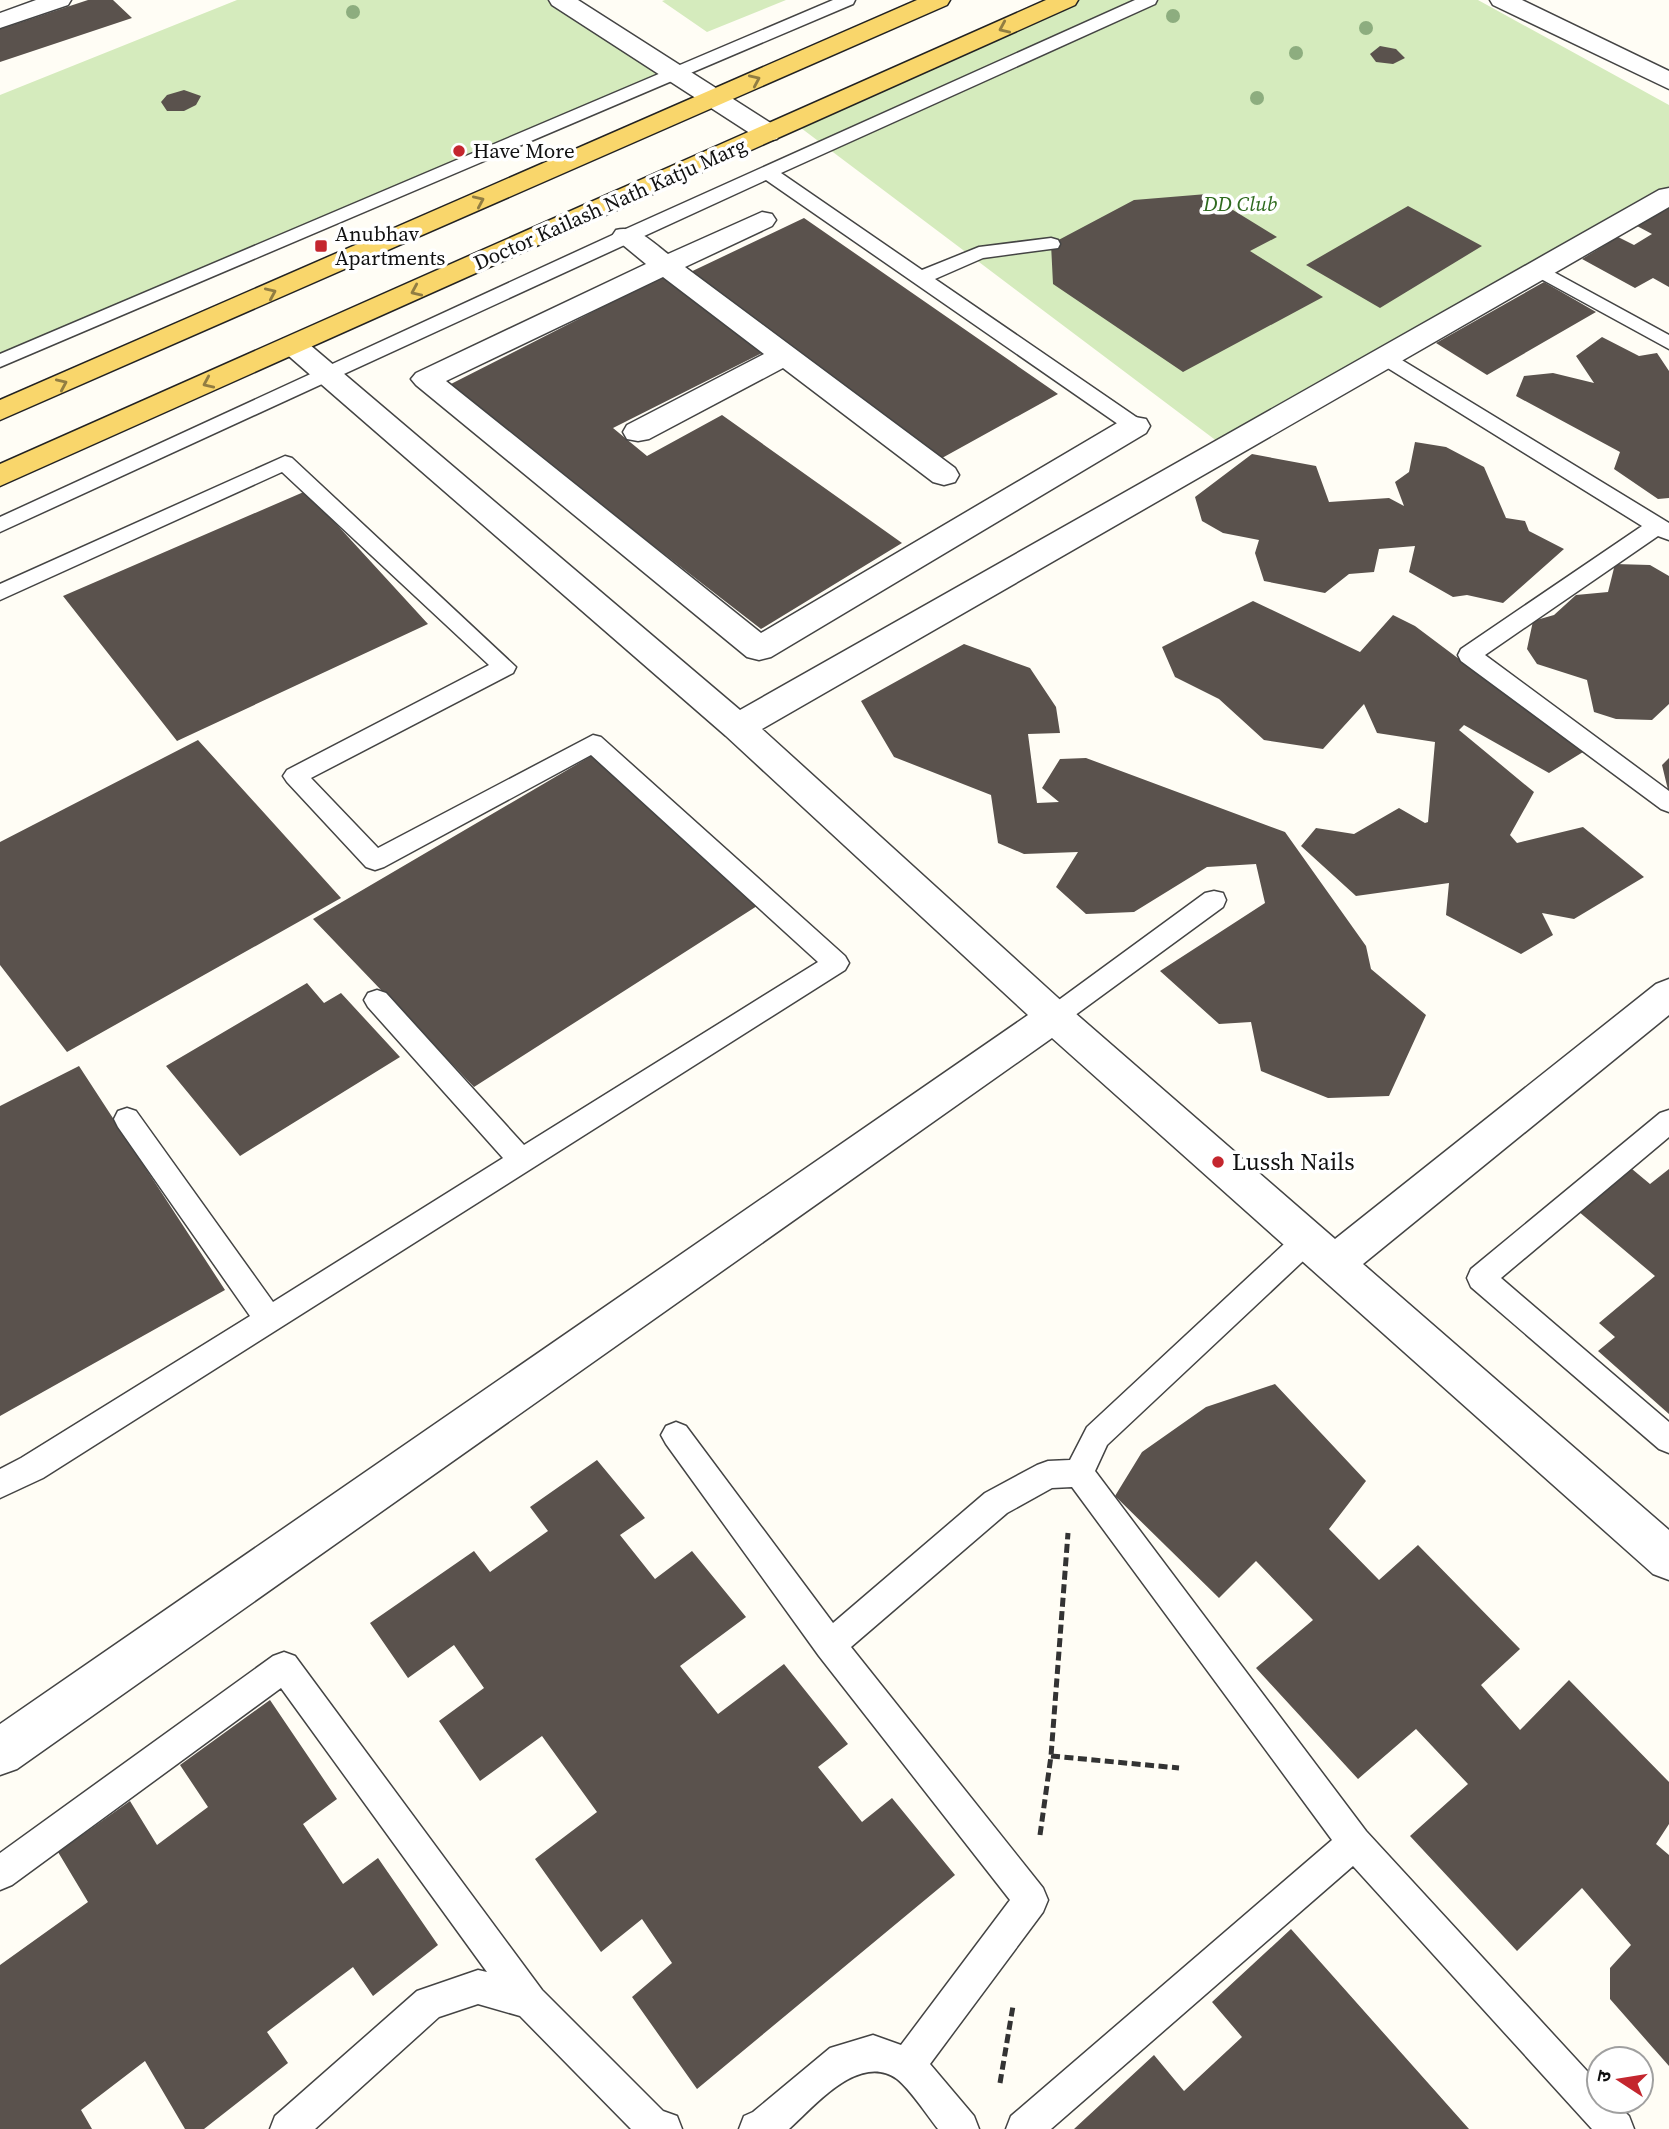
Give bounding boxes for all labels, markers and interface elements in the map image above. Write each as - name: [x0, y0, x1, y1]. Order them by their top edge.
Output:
- one-way arrow: [999, 20, 1011, 34]
- one-way arrow: [748, 74, 760, 88]
- street label: Doctor Kailash Nath Katju Marg: [469, 130, 751, 277]
- place label: Have More: [473, 136, 575, 165]
- marker: Have More: [451, 143, 467, 159]
- park label: DD Club: [1202, 189, 1278, 218]
- one-way arrow: [472, 195, 484, 209]
- place label: Anubhav Apartments: [335, 219, 445, 272]
- marker: Anubhav Apartments: [313, 238, 329, 254]
- one-way arrow: [411, 282, 423, 296]
- one-way arrow: [264, 287, 276, 301]
- one-way arrow: [203, 375, 215, 389]
- one-way arrow: [55, 378, 68, 392]
- place label: Lussh Nails: [1232, 1145, 1355, 1178]
- marker: Lussh Nails: [1210, 1154, 1226, 1170]
- north arrow: [1585, 2045, 1655, 2115]
- text: उ: [1589, 2067, 1617, 2085]

